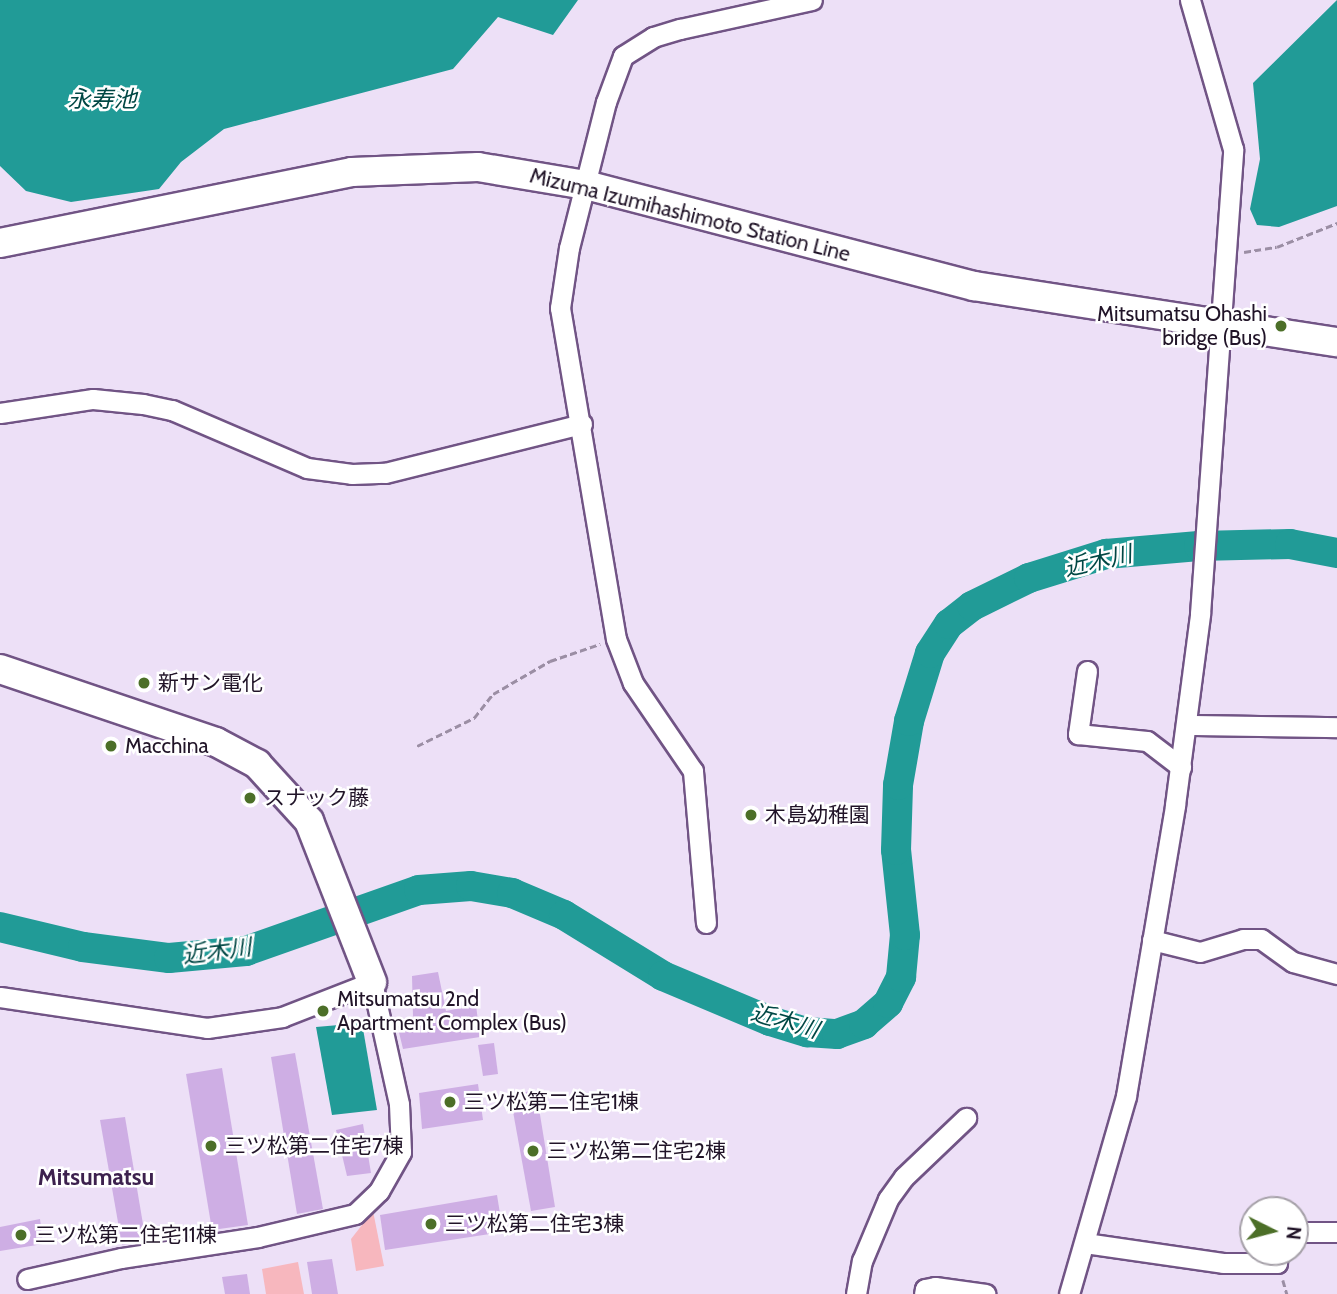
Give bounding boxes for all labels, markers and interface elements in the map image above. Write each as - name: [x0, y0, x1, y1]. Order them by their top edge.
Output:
- water label: 永寿池: [68, 85, 136, 113]
- street label: Mizuma Izumihashimoto Station Line: [527, 163, 853, 267]
- place label: Mitsumatsu Ohashi bridge (Bus): [1097, 301, 1267, 351]
- marker: Mitsumatsu Ohashi bridge (Bus): [1273, 318, 1289, 334]
- water label: 近木川: [1061, 540, 1135, 582]
- place label: 新サン電化: [158, 670, 263, 696]
- marker: 新サン電化: [136, 675, 152, 691]
- place label: Macchina: [125, 733, 209, 759]
- marker: Macchina: [103, 738, 119, 754]
- place label: スナック藤: [264, 785, 369, 811]
- marker: スナック藤: [242, 790, 258, 806]
- place label: 木島幼稚園: [765, 802, 870, 828]
- marker: 木島幼稚園: [743, 807, 759, 823]
- water label: 近木川: [181, 933, 253, 969]
- place label: Mitsumatsu 2nd Apartment Complex (Bus): [337, 986, 567, 1036]
- water label: 近木川: [748, 998, 822, 1044]
- marker: Mitsumatsu 2nd Apartment Complex (Bus): [315, 1003, 331, 1019]
- place label: 三ツ松第二住宅1棟: [464, 1089, 639, 1115]
- marker: 三ツ松第二住宅1棟: [442, 1094, 458, 1110]
- place label: 三ツ松第二住宅7棟: [225, 1133, 404, 1159]
- marker: 三ツ松第二住宅7棟: [203, 1138, 219, 1154]
- place label: 三ツ松第二住宅2棟: [547, 1138, 726, 1164]
- marker: 三ツ松第二住宅2棟: [525, 1143, 541, 1159]
- district label: Mitsumatsu: [38, 1163, 154, 1191]
- north arrow: [1239, 1196, 1309, 1266]
- place label: 三ツ松第二住宅3棟: [445, 1211, 624, 1237]
- marker: 三ツ松第二住宅3棟: [423, 1216, 439, 1232]
- place label: 三ツ松第二住宅11棟: [35, 1222, 217, 1248]
- text: N: [1281, 1225, 1306, 1241]
- marker: 三ツ松第二住宅11棟: [13, 1227, 29, 1243]

